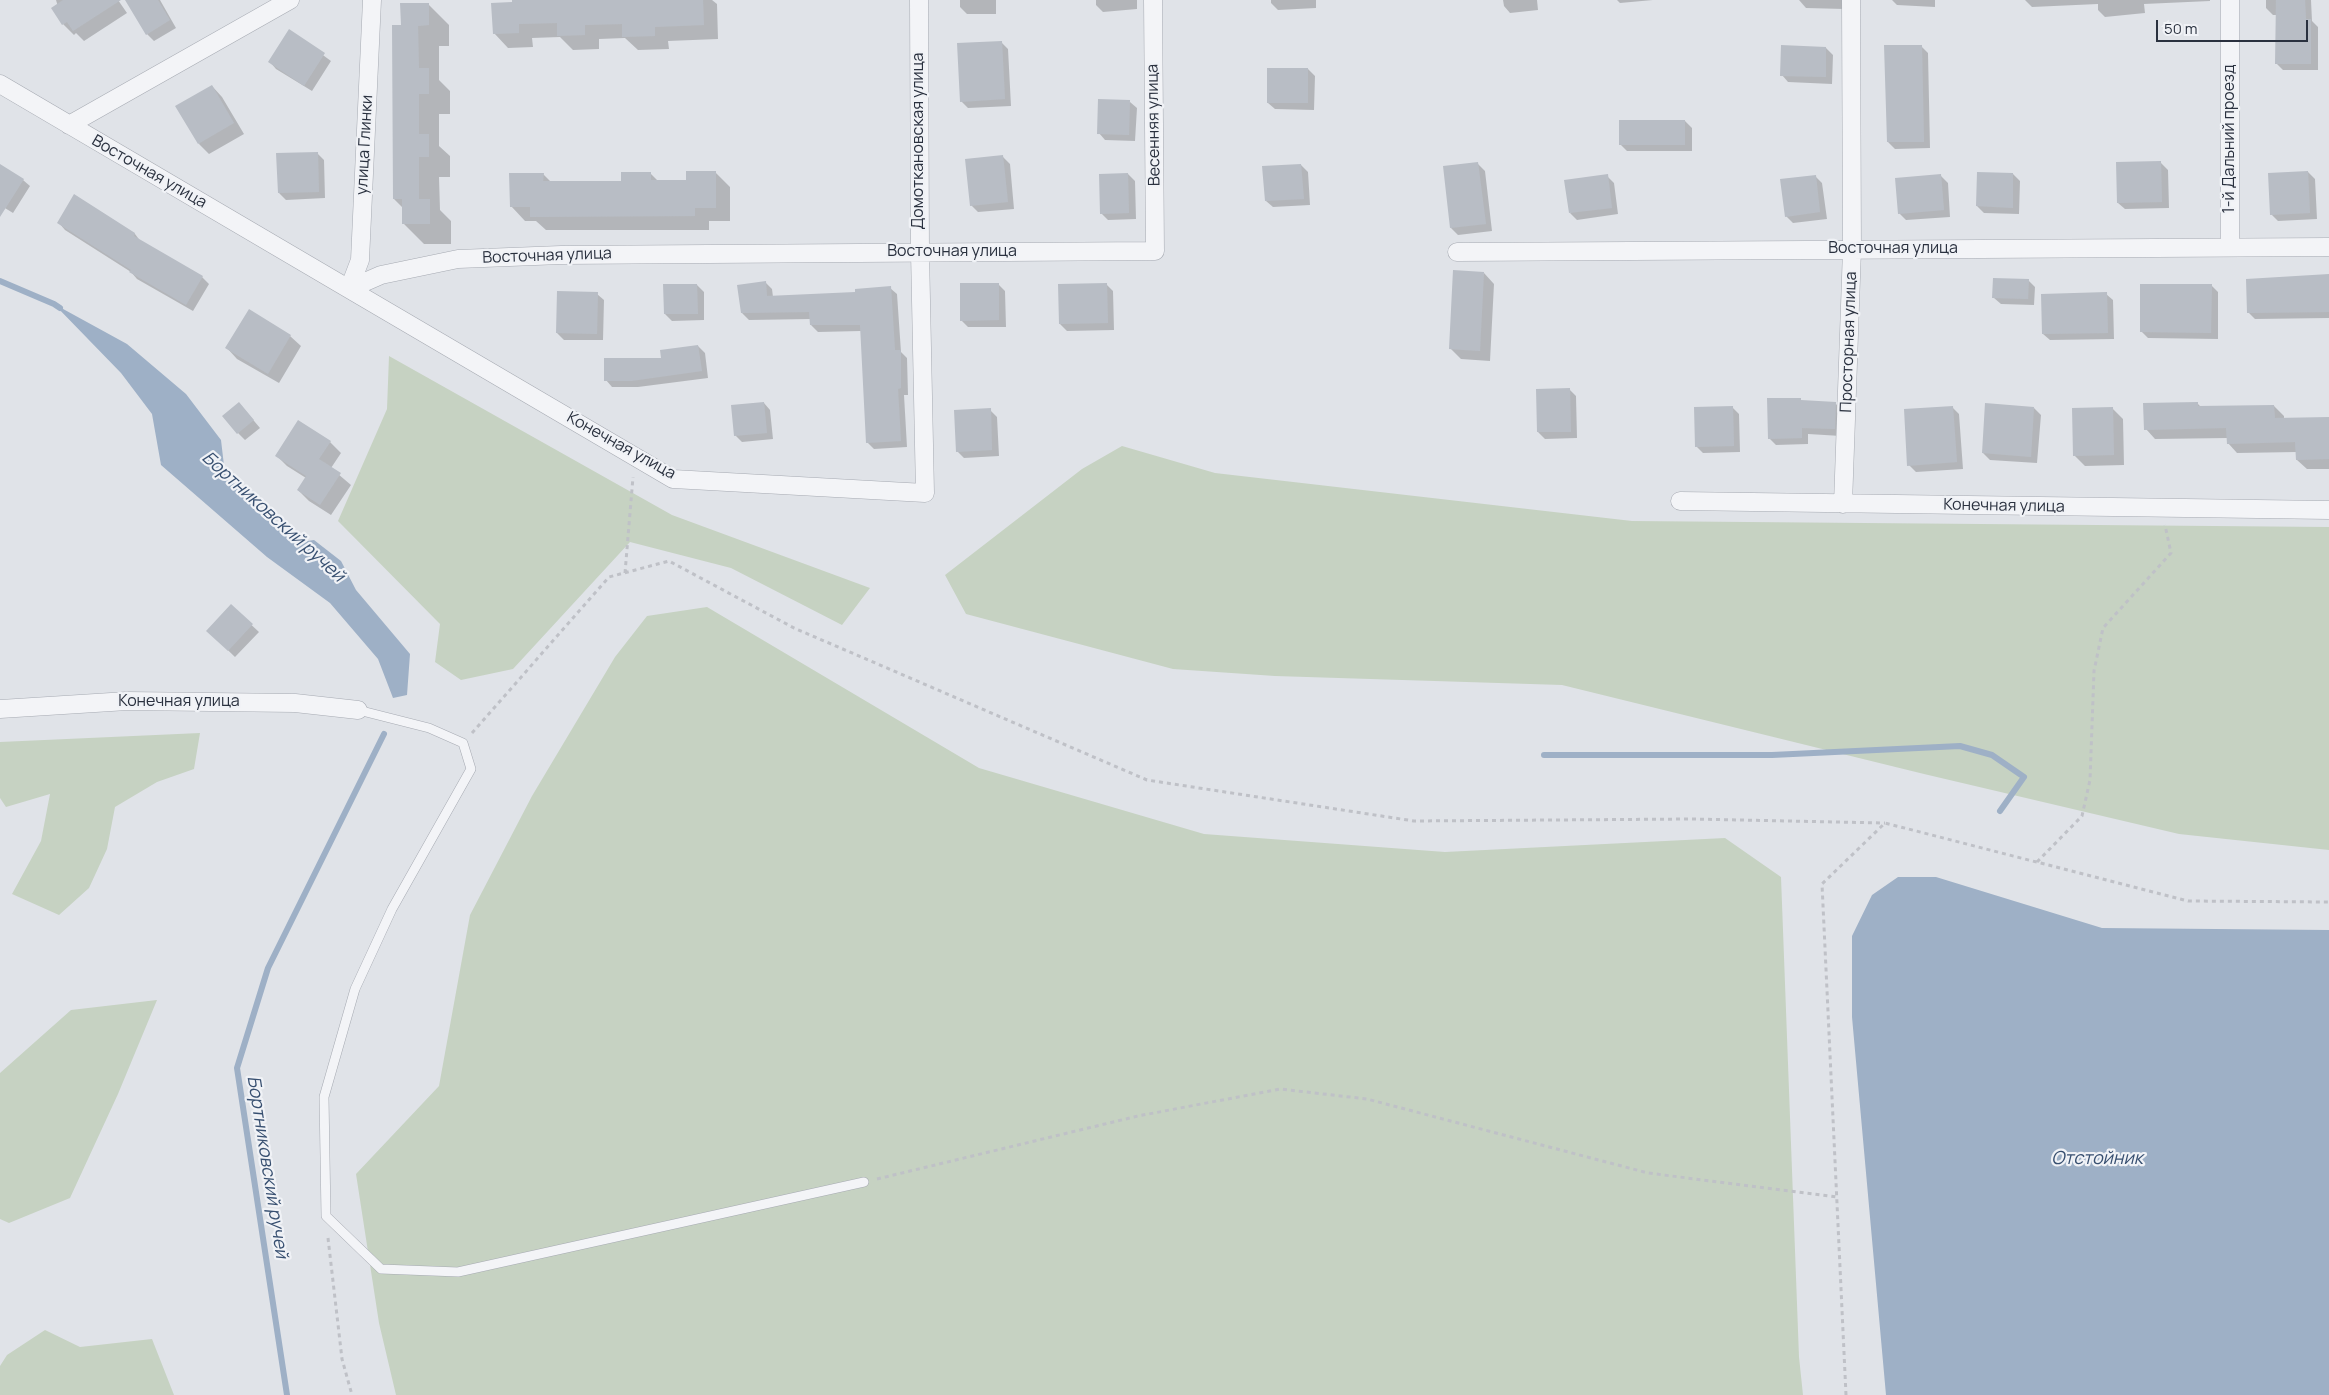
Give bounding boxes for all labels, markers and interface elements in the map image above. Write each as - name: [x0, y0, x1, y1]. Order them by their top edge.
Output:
- scale bar: [2159, 10, 2312, 42]
- text: 50 m: [2164, 18, 2198, 39]
- street label: Домоткановская улица: [909, 53, 929, 229]
- street label: Весенняя улица: [1143, 64, 1165, 186]
- street label: 1-й Дальний проезд: [2220, 64, 2240, 214]
- street label: улица Глинки: [353, 94, 377, 196]
- street label: Восточная улица: [88, 131, 210, 213]
- street label: Восточная улица: [1828, 239, 1958, 259]
- street label: Восточная улица: [887, 242, 1017, 262]
- street label: Восточная улица: [482, 244, 612, 268]
- street label: Просторная улица: [1837, 271, 1861, 413]
- street label: Конечная улица: [563, 408, 679, 484]
- water label: Бортниковский ручей: [197, 447, 349, 587]
- street label: Конечная улица: [1943, 495, 2065, 517]
- street label: Конечная улица: [118, 692, 240, 712]
- water label: Бортниковский ручей: [242, 1074, 292, 1260]
- water label: Отстойник: [2051, 1148, 2143, 1170]

